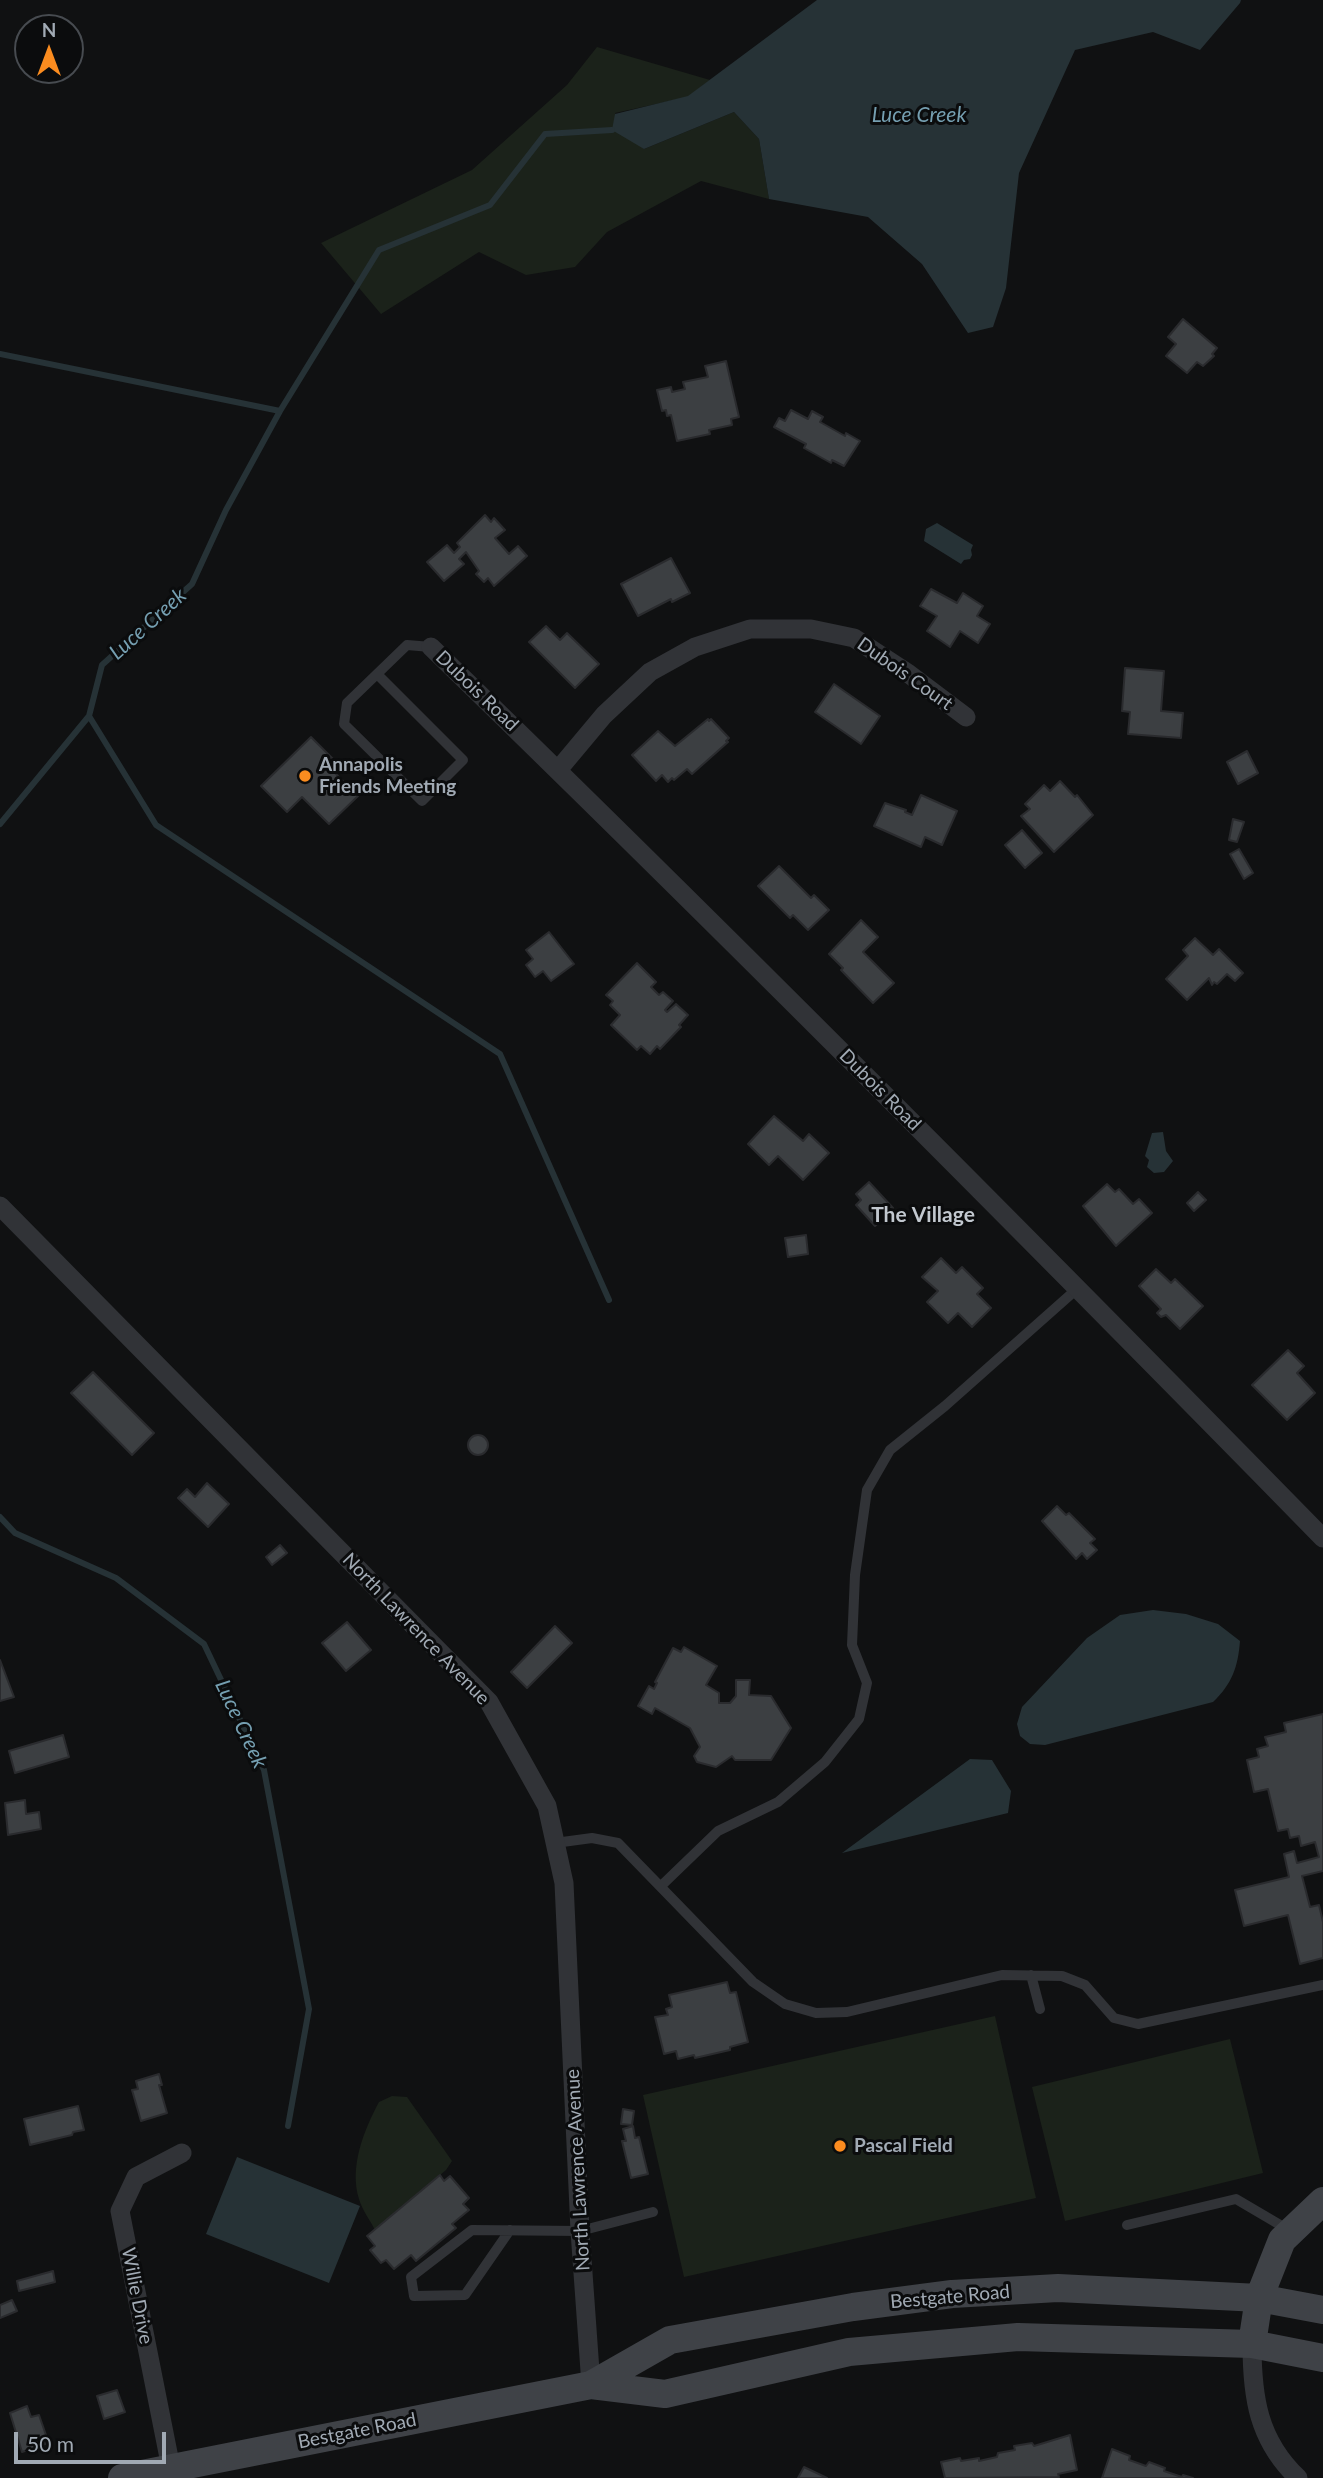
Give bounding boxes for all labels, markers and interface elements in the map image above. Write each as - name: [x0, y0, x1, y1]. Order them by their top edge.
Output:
- north arrow: [14, 14, 84, 84]
- text: N: [42, 18, 56, 41]
- water label: Luce Creek: [872, 102, 966, 128]
- water label: Luce Creek: [104, 583, 192, 665]
- street label: Dubois Court: [853, 633, 957, 715]
- street label: Dubois Road: [431, 646, 523, 736]
- place label: Annapolis Friends Meeting: [319, 754, 456, 798]
- marker: Annapolis Friends Meeting: [297, 768, 313, 784]
- street label: Dubois Road: [834, 1044, 926, 1136]
- district label: The Village: [871, 1202, 975, 1228]
- street label: North Lawrence Avenue: [338, 1548, 494, 1710]
- water label: Luce Creek: [210, 1676, 272, 1772]
- street label: North Lawrence Avenue: [561, 2068, 595, 2272]
- place label: Pascal Field: [854, 2135, 953, 2157]
- marker: Pascal Field: [832, 2138, 848, 2154]
- street label: Willie Drive: [116, 2246, 158, 2346]
- street label: Bestgate Road: [889, 2280, 1011, 2314]
- street label: Bestgate Road: [296, 2408, 418, 2454]
- scale bar: [18, 2418, 170, 2462]
- text: 50 m: [27, 2431, 74, 2456]

